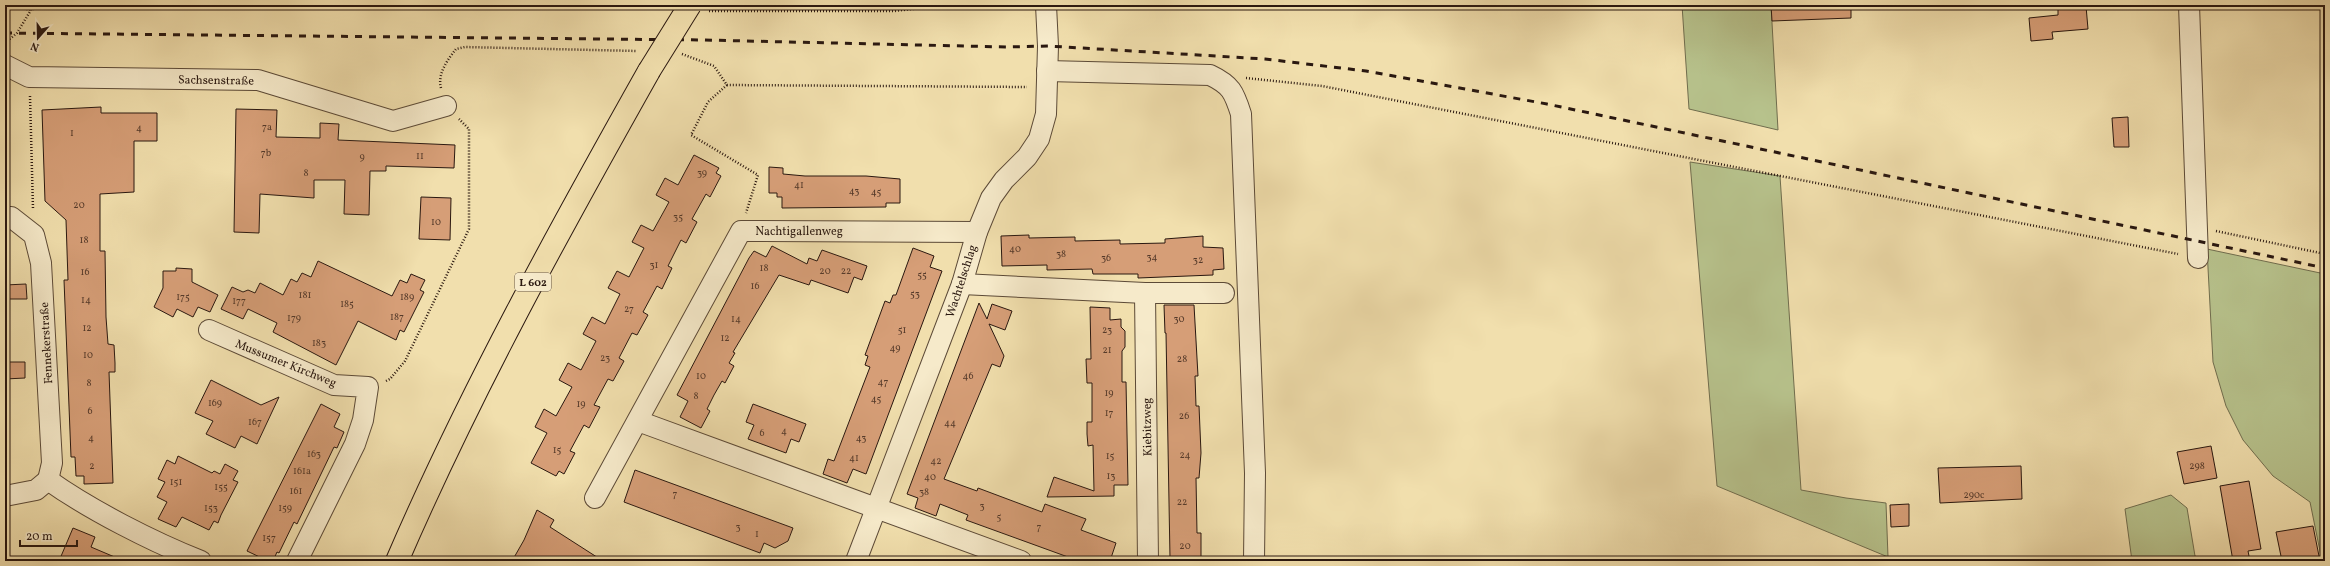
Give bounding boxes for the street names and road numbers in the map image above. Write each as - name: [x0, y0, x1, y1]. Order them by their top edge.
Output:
- street label: Sachsenstraße: [178, 72, 254, 90]
- street label: Nachtigallenweg: [755, 224, 843, 240]
- street label: Wachtelschlag: [943, 243, 981, 320]
- road number: L 602: [515, 273, 551, 291]
- street label: Fennekerstraße: [37, 301, 57, 384]
- street label: Mussumer Kirchweg: [233, 336, 339, 392]
- street label: Kiebitzweg: [1139, 397, 1157, 457]

